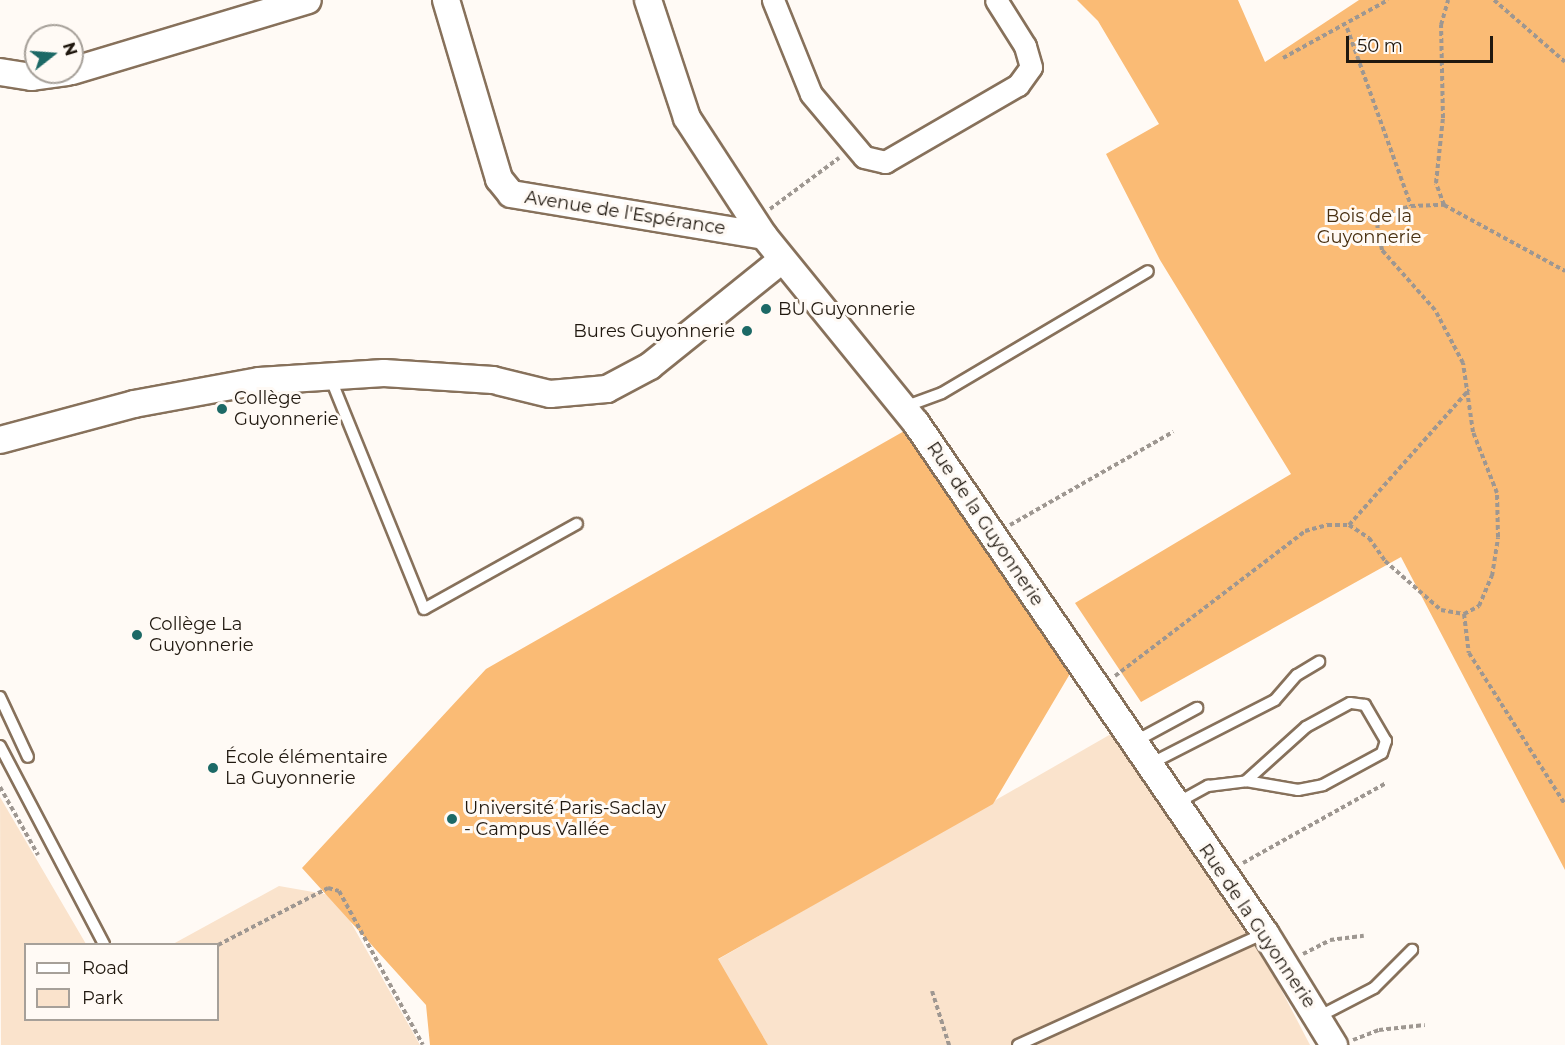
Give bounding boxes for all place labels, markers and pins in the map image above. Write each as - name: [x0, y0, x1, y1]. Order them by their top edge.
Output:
- place label: BU Guyonnerie: [778, 298, 915, 320]
- marker: BU Guyonnerie: [759, 302, 773, 316]
- place label: Bures Guyonnerie: [573, 320, 735, 342]
- marker: Bures Guyonnerie: [740, 324, 754, 338]
- place label: Collège Guyonnerie: [234, 388, 339, 430]
- marker: Collège Guyonnerie: [215, 402, 229, 416]
- place label: Collège La Guyonnerie: [149, 614, 254, 656]
- marker: Collège La Guyonnerie: [130, 628, 144, 642]
- place label: École élémentaire La Guyonnerie: [225, 747, 388, 789]
- marker: École élémentaire La Guyonnerie: [206, 761, 220, 775]
- place label: Université Paris-Saclay - Campus Vallée: [464, 798, 666, 840]
- marker: Université Paris-Saclay - Campus Vallée: [445, 812, 459, 826]

